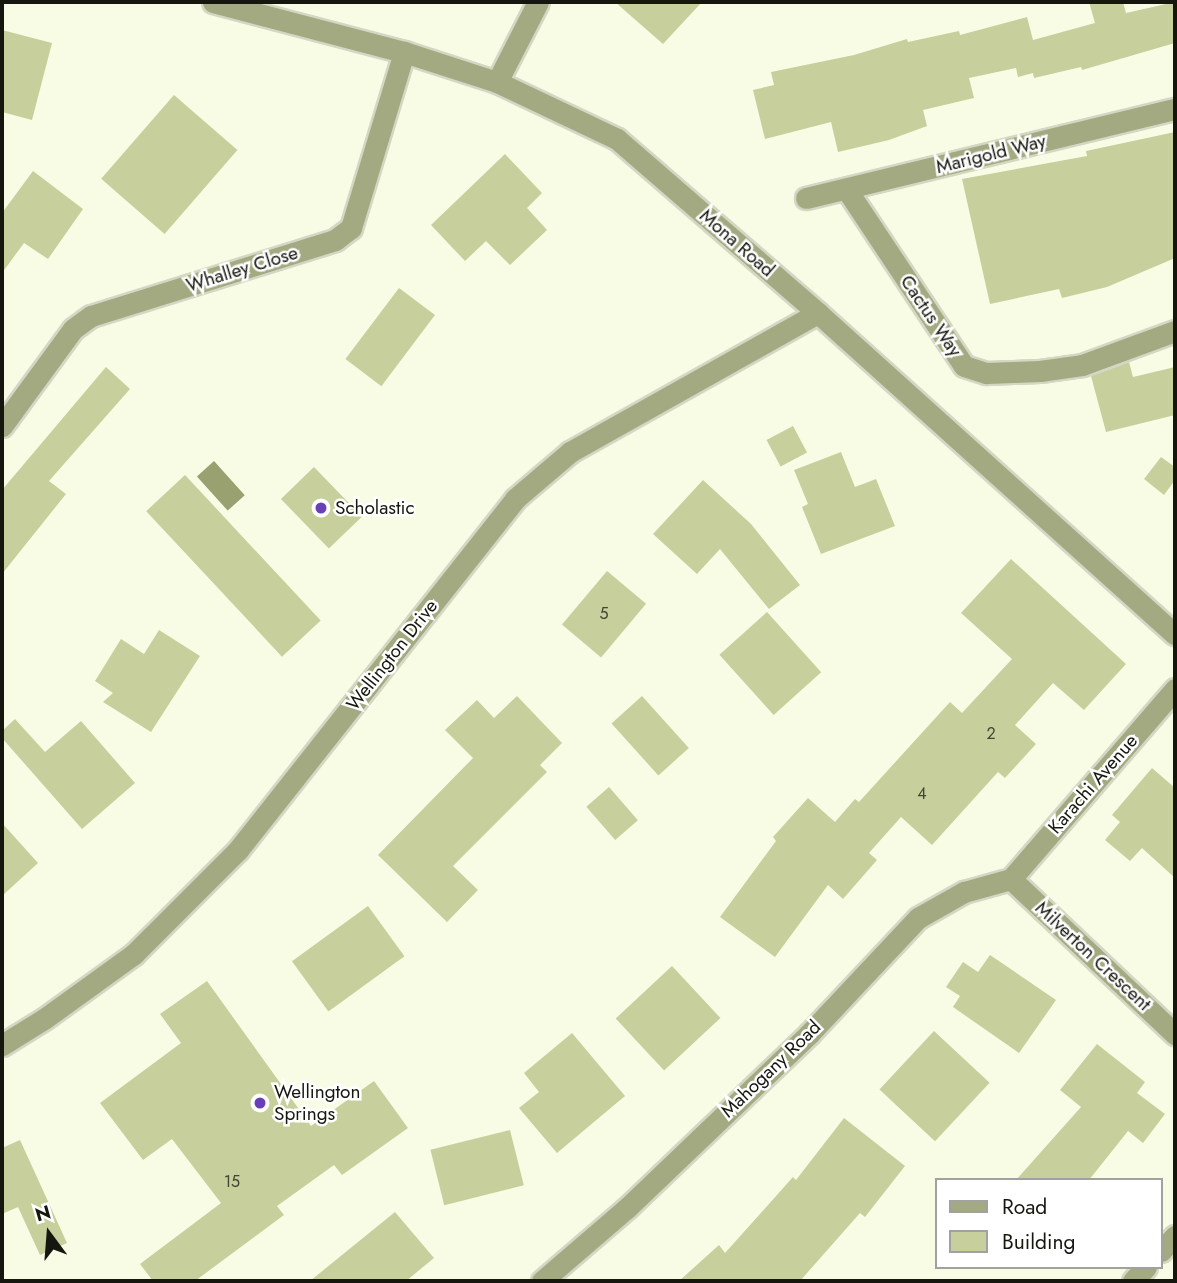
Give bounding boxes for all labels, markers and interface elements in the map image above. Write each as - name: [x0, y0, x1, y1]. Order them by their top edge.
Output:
- street label: Marigold Way: [934, 129, 1048, 179]
- street label: Mona Road: [695, 204, 779, 282]
- street label: Whalley Close: [183, 241, 301, 297]
- street label: Cactus Way: [895, 271, 967, 361]
- place label: Scholastic: [335, 497, 415, 519]
- marker: Scholastic: [313, 500, 329, 516]
- street label: Wellington Drive: [342, 595, 442, 715]
- house number: 5: [599, 604, 609, 624]
- house number: 2: [986, 724, 996, 744]
- street label: Karachi Avenue: [1044, 730, 1142, 838]
- house number: 4: [917, 784, 927, 804]
- street label: Milverton Crescent: [1030, 897, 1156, 1015]
- street label: Mahogany Road: [716, 1016, 826, 1122]
- place label: Wellington Springs: [274, 1081, 360, 1125]
- marker: Wellington Springs: [252, 1095, 268, 1111]
- house number: 15: [224, 1172, 240, 1192]
- legend: [936, 1178, 1163, 1269]
- text: Road: [1002, 1192, 1047, 1222]
- text: N: [32, 1198, 54, 1228]
- north arrow: [14, 1199, 84, 1269]
- text: Building: [1002, 1227, 1075, 1257]

